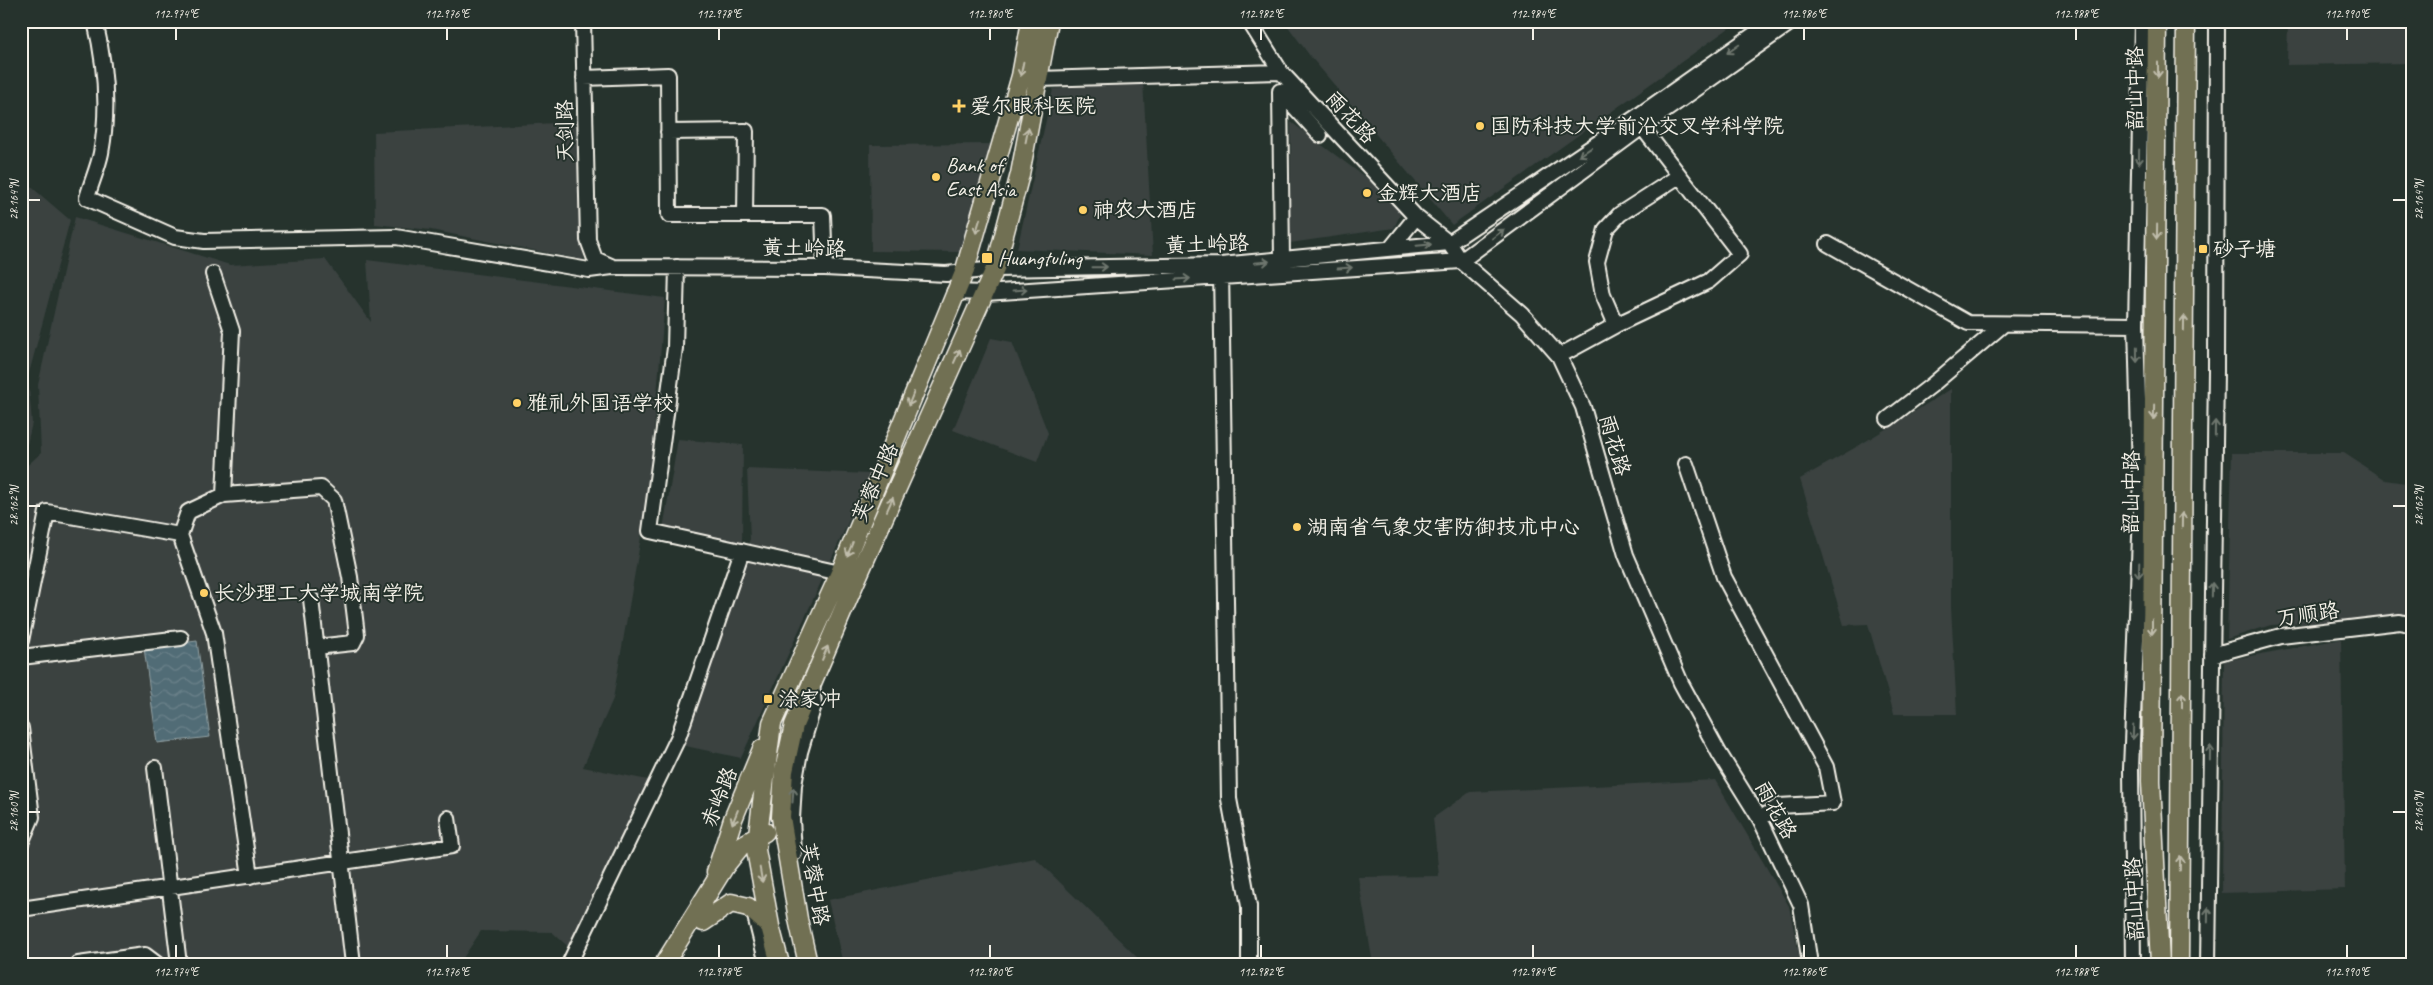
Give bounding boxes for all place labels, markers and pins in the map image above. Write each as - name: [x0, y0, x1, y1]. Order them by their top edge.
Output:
- place label: 爱尔眼科医院: [970, 93, 1096, 119]
- marker: 爱尔眼科医院: [952, 99, 966, 113]
- place label: 国防科技大学前沿交叉学科学院: [1490, 113, 1784, 139]
- marker: 国防科技大学前沿交叉学科学院: [1474, 120, 1486, 132]
- place label: Bank of East Asia: [946, 152, 1018, 202]
- marker: Bank of East Asia: [930, 171, 942, 183]
- place label: 金辉大酒店: [1377, 180, 1482, 206]
- marker: 金辉大酒店: [1361, 187, 1373, 199]
- place label: 神农大酒店: [1093, 197, 1198, 223]
- marker: 神农大酒店: [1077, 204, 1089, 216]
- place label: 砂子塘: [2213, 236, 2276, 262]
- marker: 砂子塘: [2197, 243, 2209, 255]
- place label: Huangtuling: [998, 245, 1084, 271]
- marker: Huangtuling: [980, 251, 994, 265]
- place label: 雅礼外国语学校: [527, 390, 674, 416]
- marker: 雅礼外国语学校: [511, 397, 523, 409]
- place label: 湖南省气象灾害防御技术中心: [1307, 514, 1580, 540]
- marker: 湖南省气象灾害防御技术中心: [1291, 521, 1303, 533]
- place label: 长沙理工大学城南学院: [214, 580, 424, 606]
- marker: 长沙理工大学城南学院: [198, 587, 210, 599]
- place label: 涂家冲: [778, 686, 841, 712]
- marker: 涂家冲: [762, 693, 774, 705]

